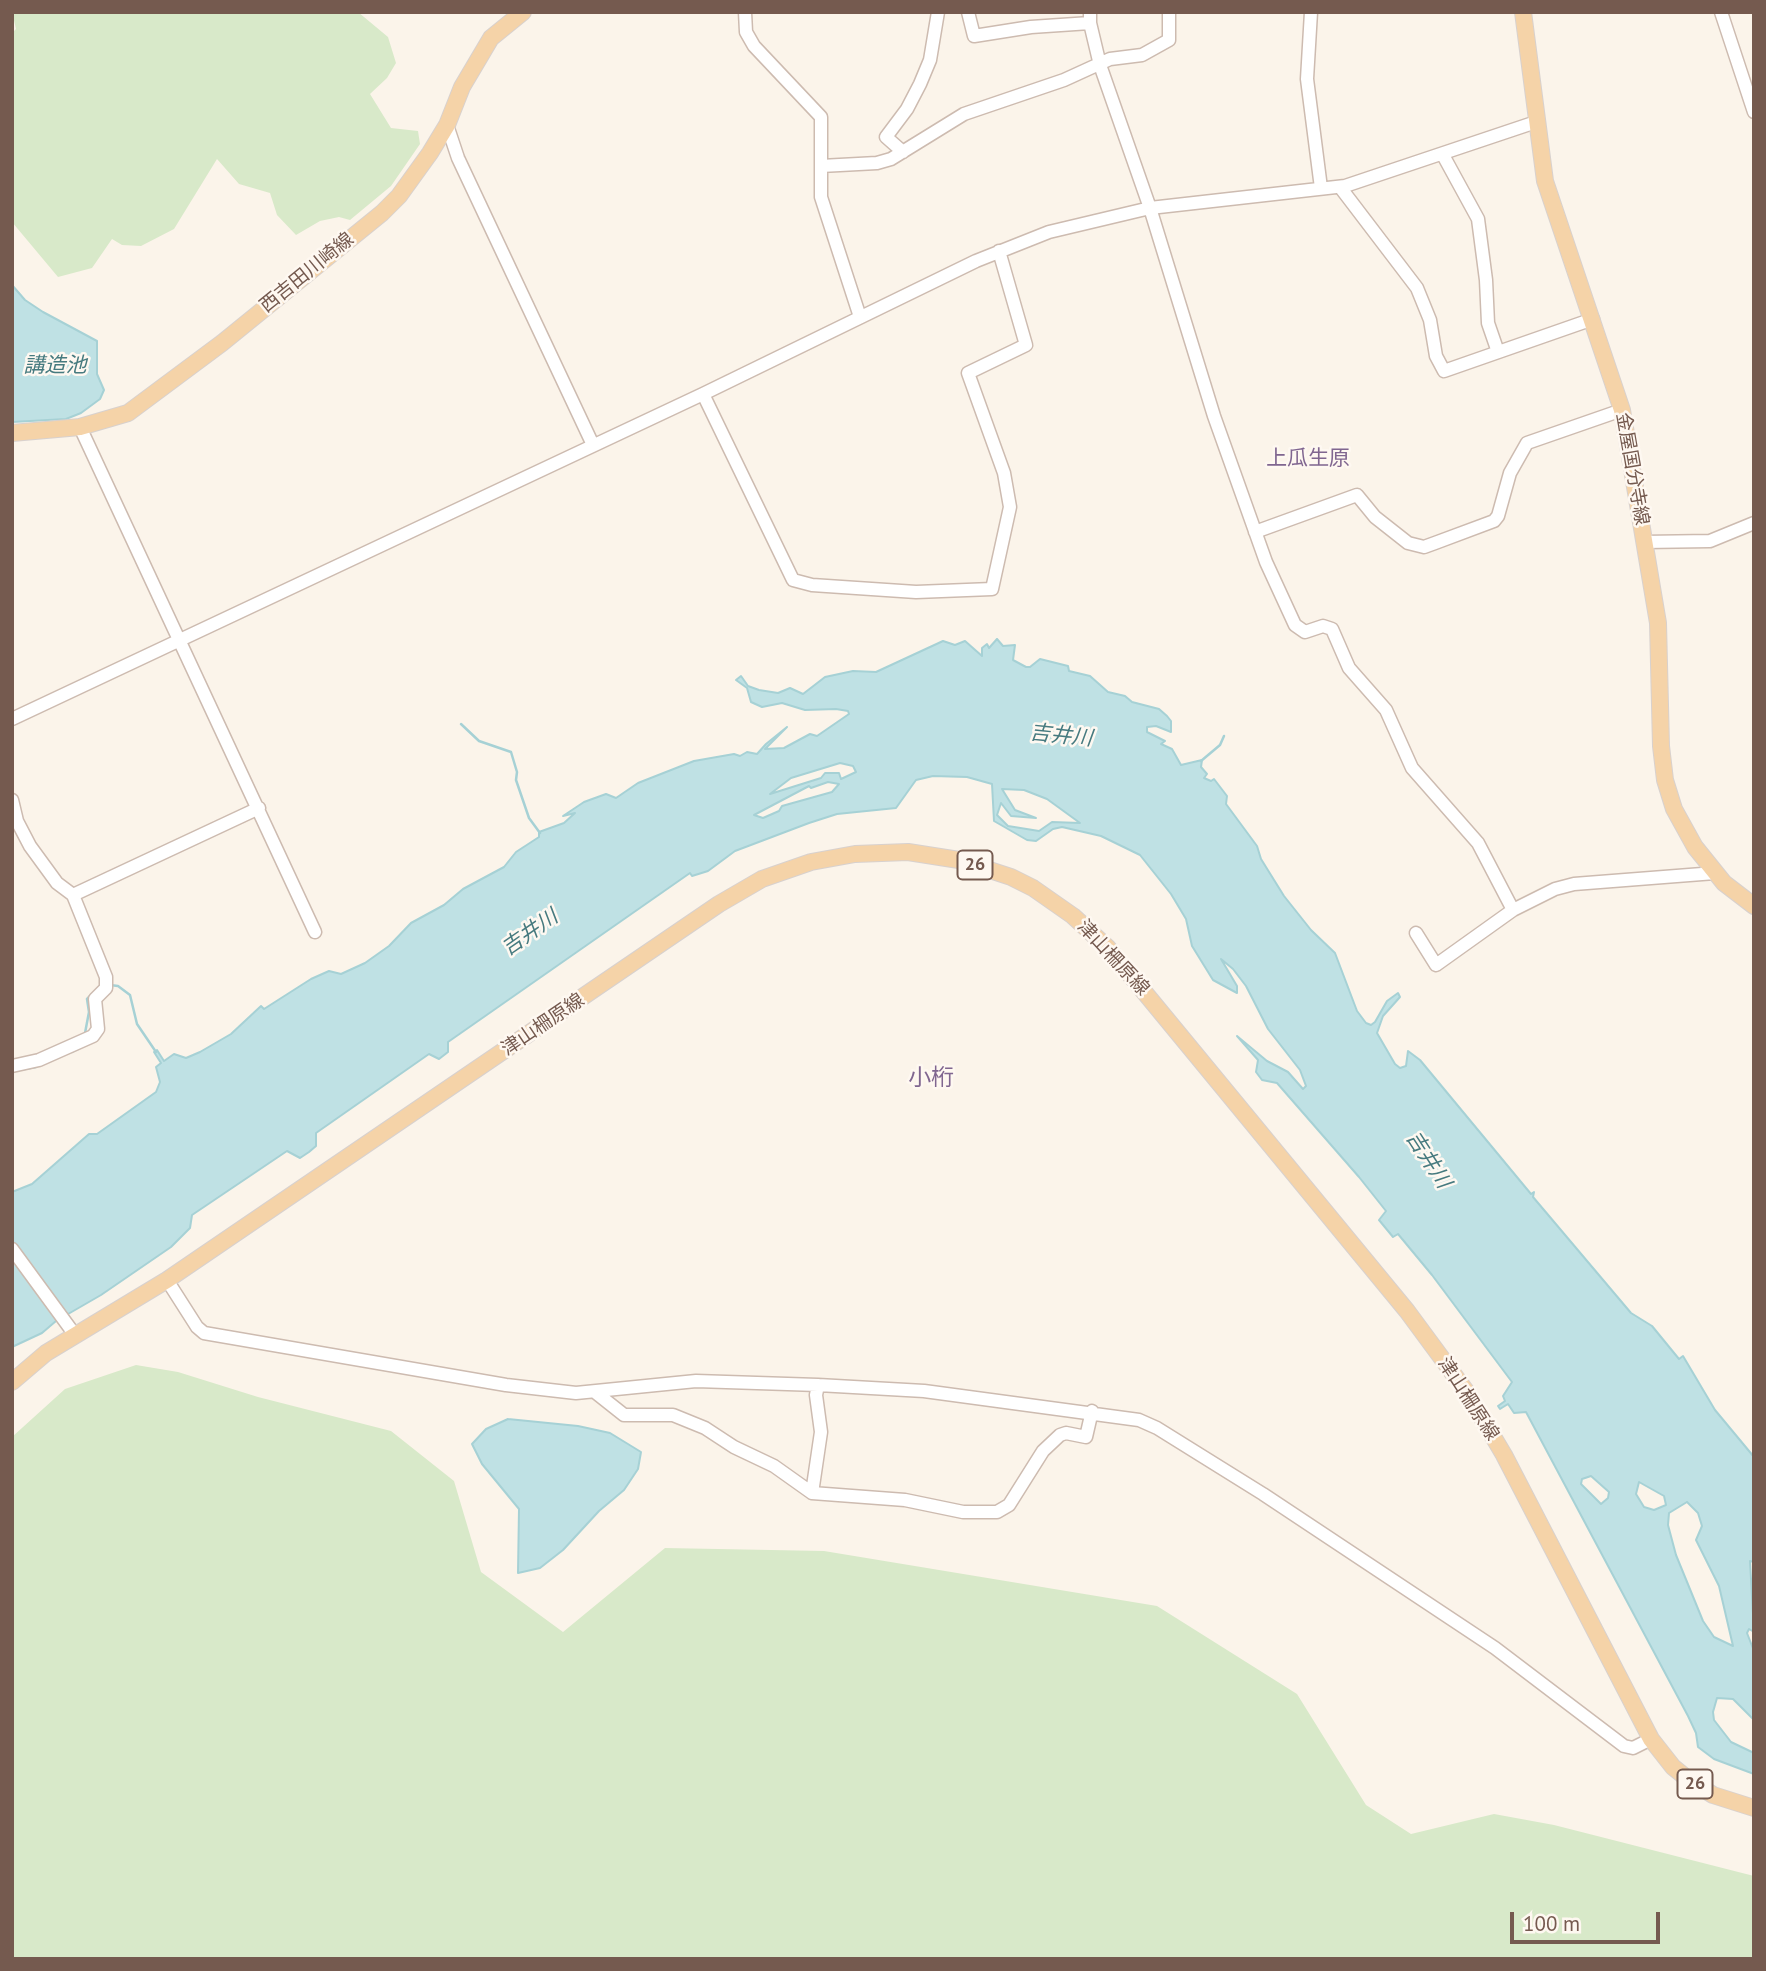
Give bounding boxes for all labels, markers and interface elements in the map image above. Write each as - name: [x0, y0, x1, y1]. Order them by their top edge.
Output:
- street label: 西吉田川崎線: [256, 228, 358, 318]
- water label: 講造池: [24, 353, 86, 379]
- street label: 金屋国分寺線: [1611, 411, 1653, 527]
- district label: 上瓜生原: [1266, 446, 1350, 472]
- water label: 吉井川: [1028, 720, 1094, 752]
- road number: 26: [958, 850, 992, 880]
- water label: 吉井川: [497, 905, 563, 961]
- street label: 津山柵原線: [1072, 915, 1154, 1001]
- street label: 津山柵原線: [497, 989, 589, 1061]
- district label: 小桁: [908, 1064, 954, 1092]
- water label: 吉井川: [1400, 1127, 1456, 1193]
- street label: 津山柵原線: [1433, 1353, 1503, 1445]
- road number: 26: [1678, 1770, 1712, 1798]
- scale bar: [1514, 1898, 1664, 1942]
- text: 100 m: [1523, 1910, 1580, 1937]

